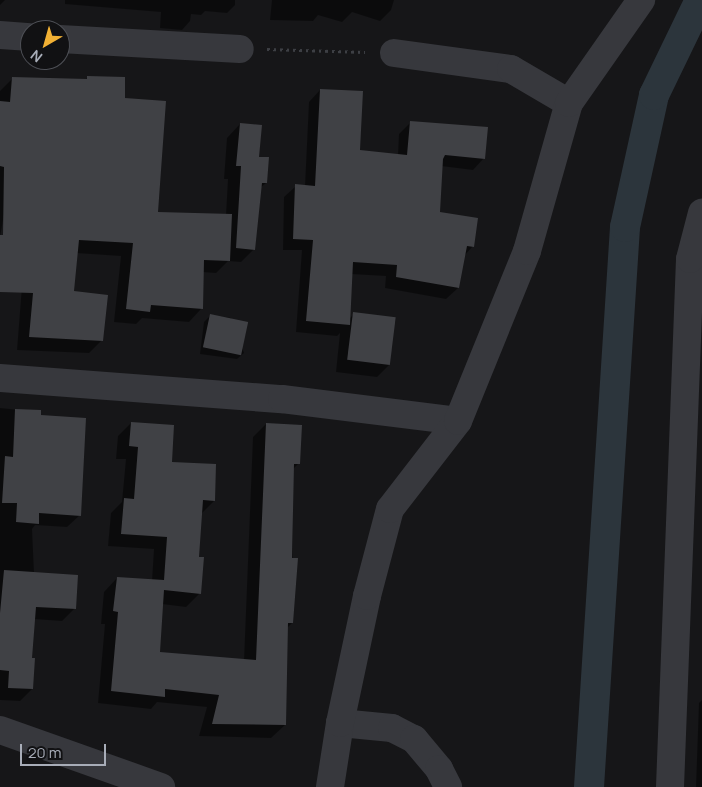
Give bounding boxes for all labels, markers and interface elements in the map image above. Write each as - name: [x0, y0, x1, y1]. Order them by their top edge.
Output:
- north arrow: [20, 20, 70, 70]
- text: N: [26, 46, 46, 67]
- scale bar: [22, 734, 109, 766]
- text: 20 m: [28, 742, 61, 763]

